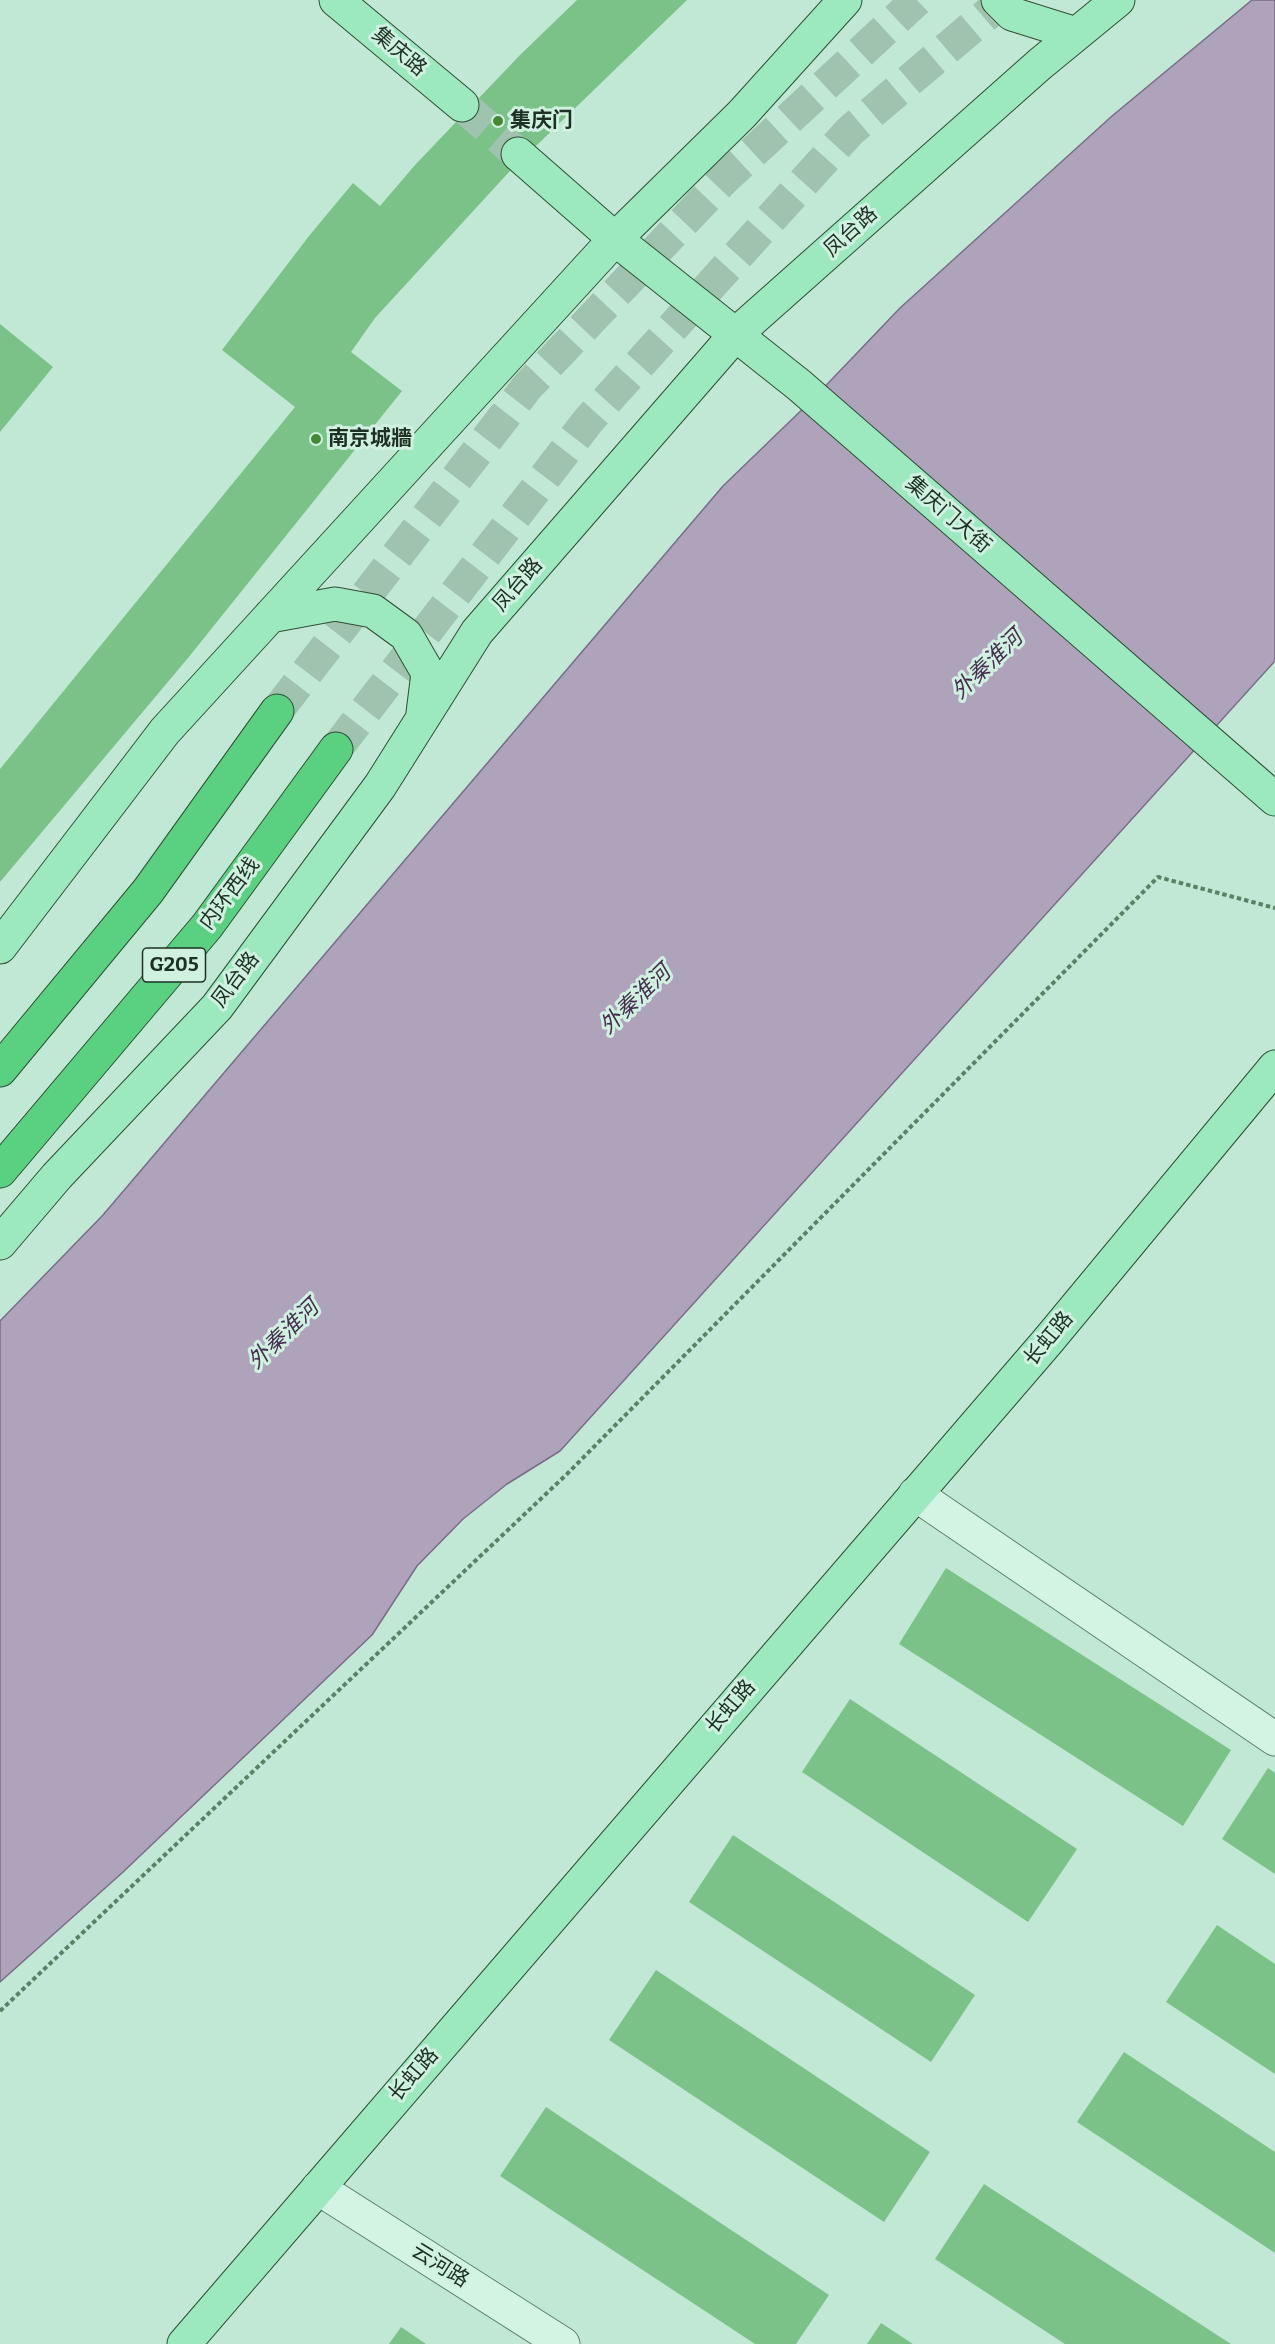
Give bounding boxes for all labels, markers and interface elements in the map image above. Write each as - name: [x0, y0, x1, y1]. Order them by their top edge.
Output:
- street label: 集庆路: [367, 22, 431, 82]
- place label: 集庆门: [510, 108, 573, 134]
- marker: 集庆门: [491, 114, 505, 128]
- street label: 凤台路: [819, 202, 883, 262]
- place label: 南京城牆: [328, 426, 412, 452]
- marker: 南京城牆: [309, 432, 323, 446]
- street label: 集庆门大街: [900, 471, 996, 559]
- street label: 凤台路: [488, 553, 548, 617]
- water label: 外秦淮河: [947, 625, 1029, 705]
- street label: 内环西线: [195, 853, 265, 935]
- street label: 凤台路: [207, 947, 265, 1013]
- road number: G205: [142, 948, 206, 982]
- water label: 外秦淮河: [595, 960, 677, 1040]
- water label: 外秦淮河: [243, 1295, 325, 1375]
- street label: 长虹路: [1019, 1307, 1079, 1371]
- street label: 长虹路: [701, 1675, 761, 1739]
- street label: 长虹路: [384, 2043, 444, 2107]
- street label: 云河路: [407, 2239, 473, 2293]

